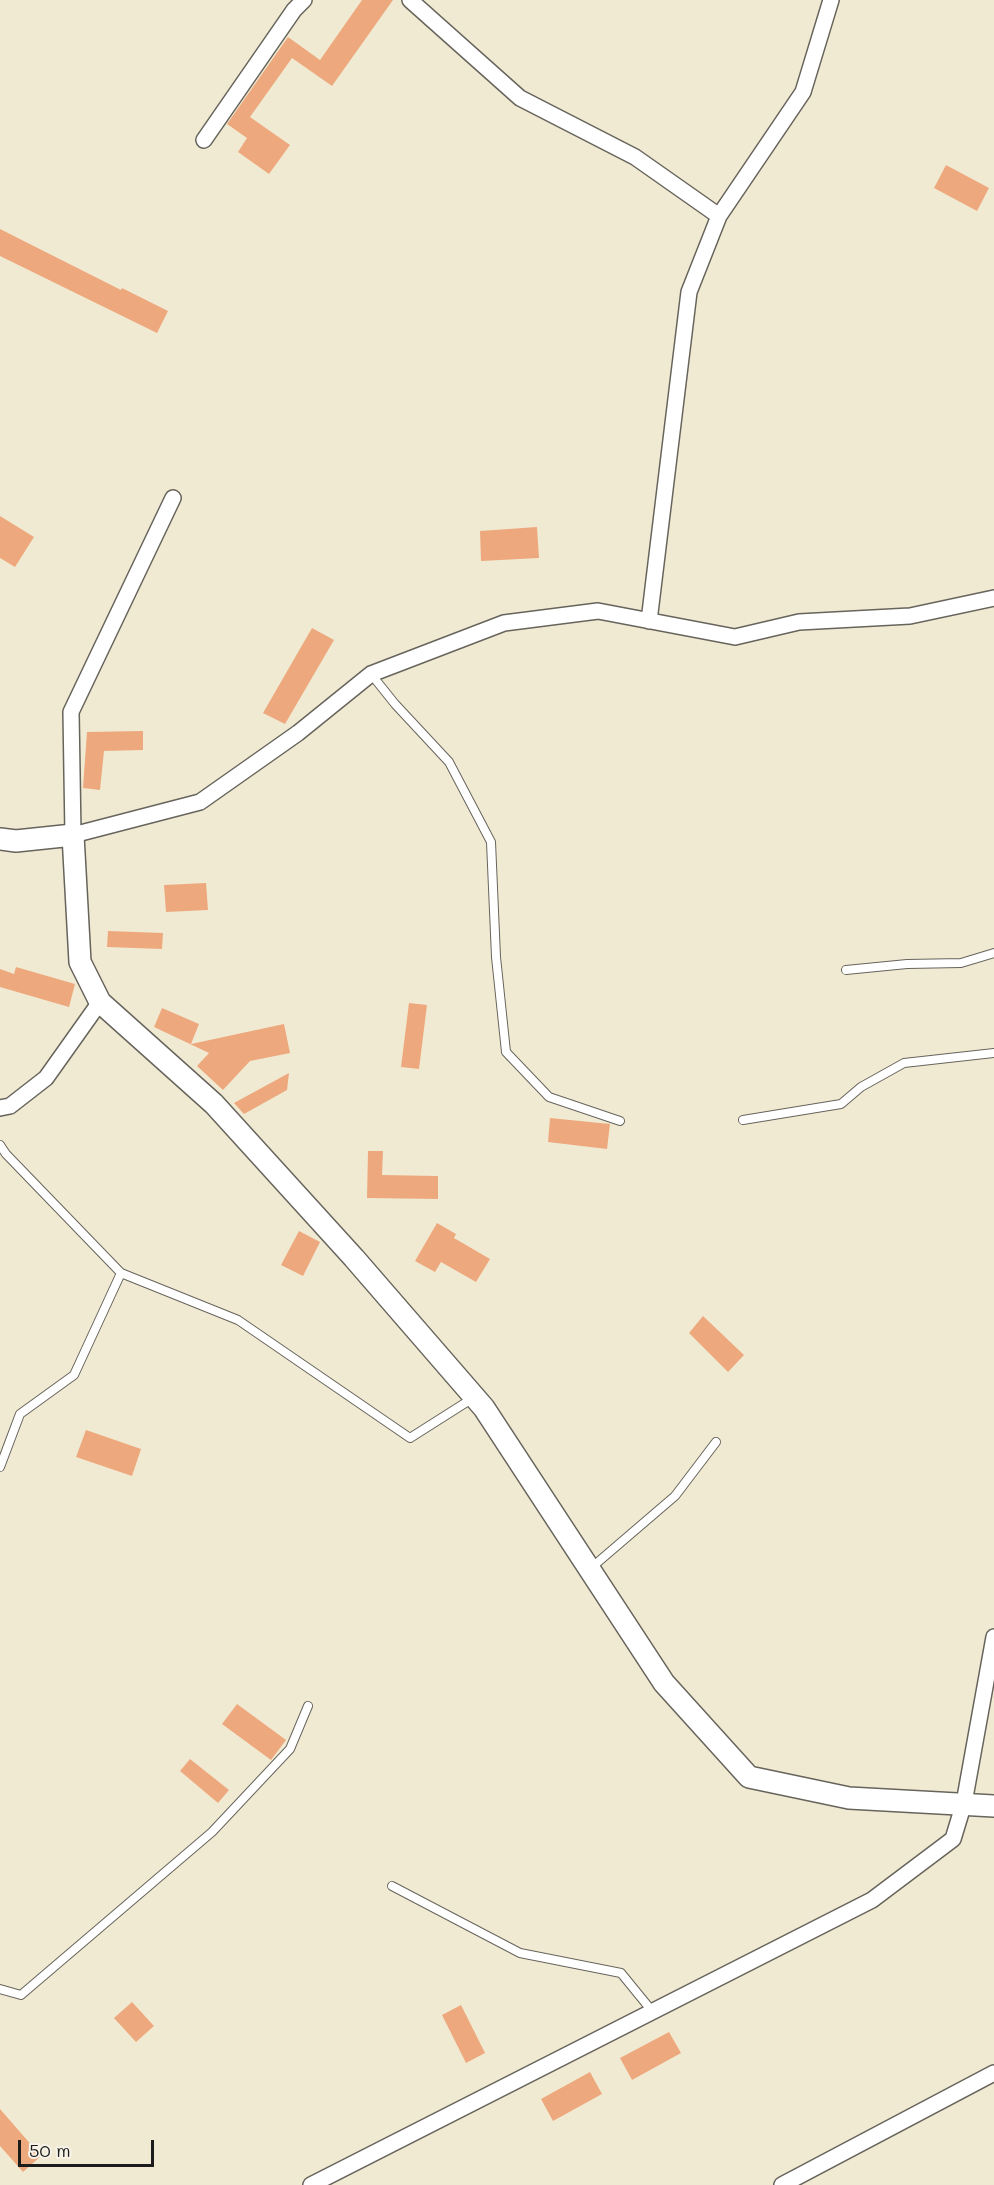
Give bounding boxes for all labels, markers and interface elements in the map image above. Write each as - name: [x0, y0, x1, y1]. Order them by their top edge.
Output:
- scale bar: [21, 2128, 158, 2166]
- text: 50 m: [29, 2138, 71, 2162]

